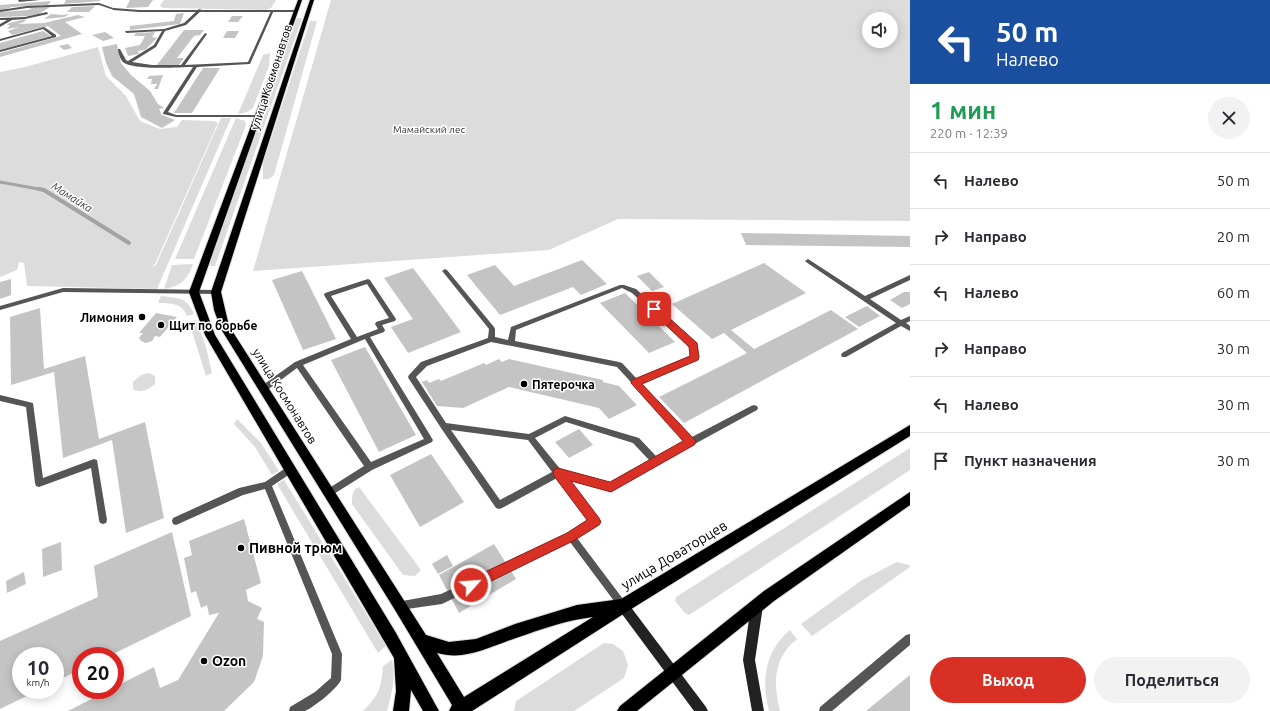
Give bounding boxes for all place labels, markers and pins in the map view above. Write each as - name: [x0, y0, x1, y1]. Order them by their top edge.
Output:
- pin: [637, 292, 671, 326]
- place label: Лимония: [80, 311, 134, 324]
- marker: Лимония: [137, 312, 147, 322]
- place label: Щит по борьбе: [169, 319, 257, 332]
- marker: Щит по борьбе: [156, 320, 166, 330]
- place label: Пятерочка: [532, 378, 595, 391]
- marker: Пятерочка: [519, 379, 529, 389]
- place label: Пивной трюм: [249, 540, 342, 556]
- marker: Пивной трюм: [236, 543, 246, 553]
- place label: Ozon: [212, 653, 246, 669]
- marker: Ozon: [199, 656, 209, 666]

